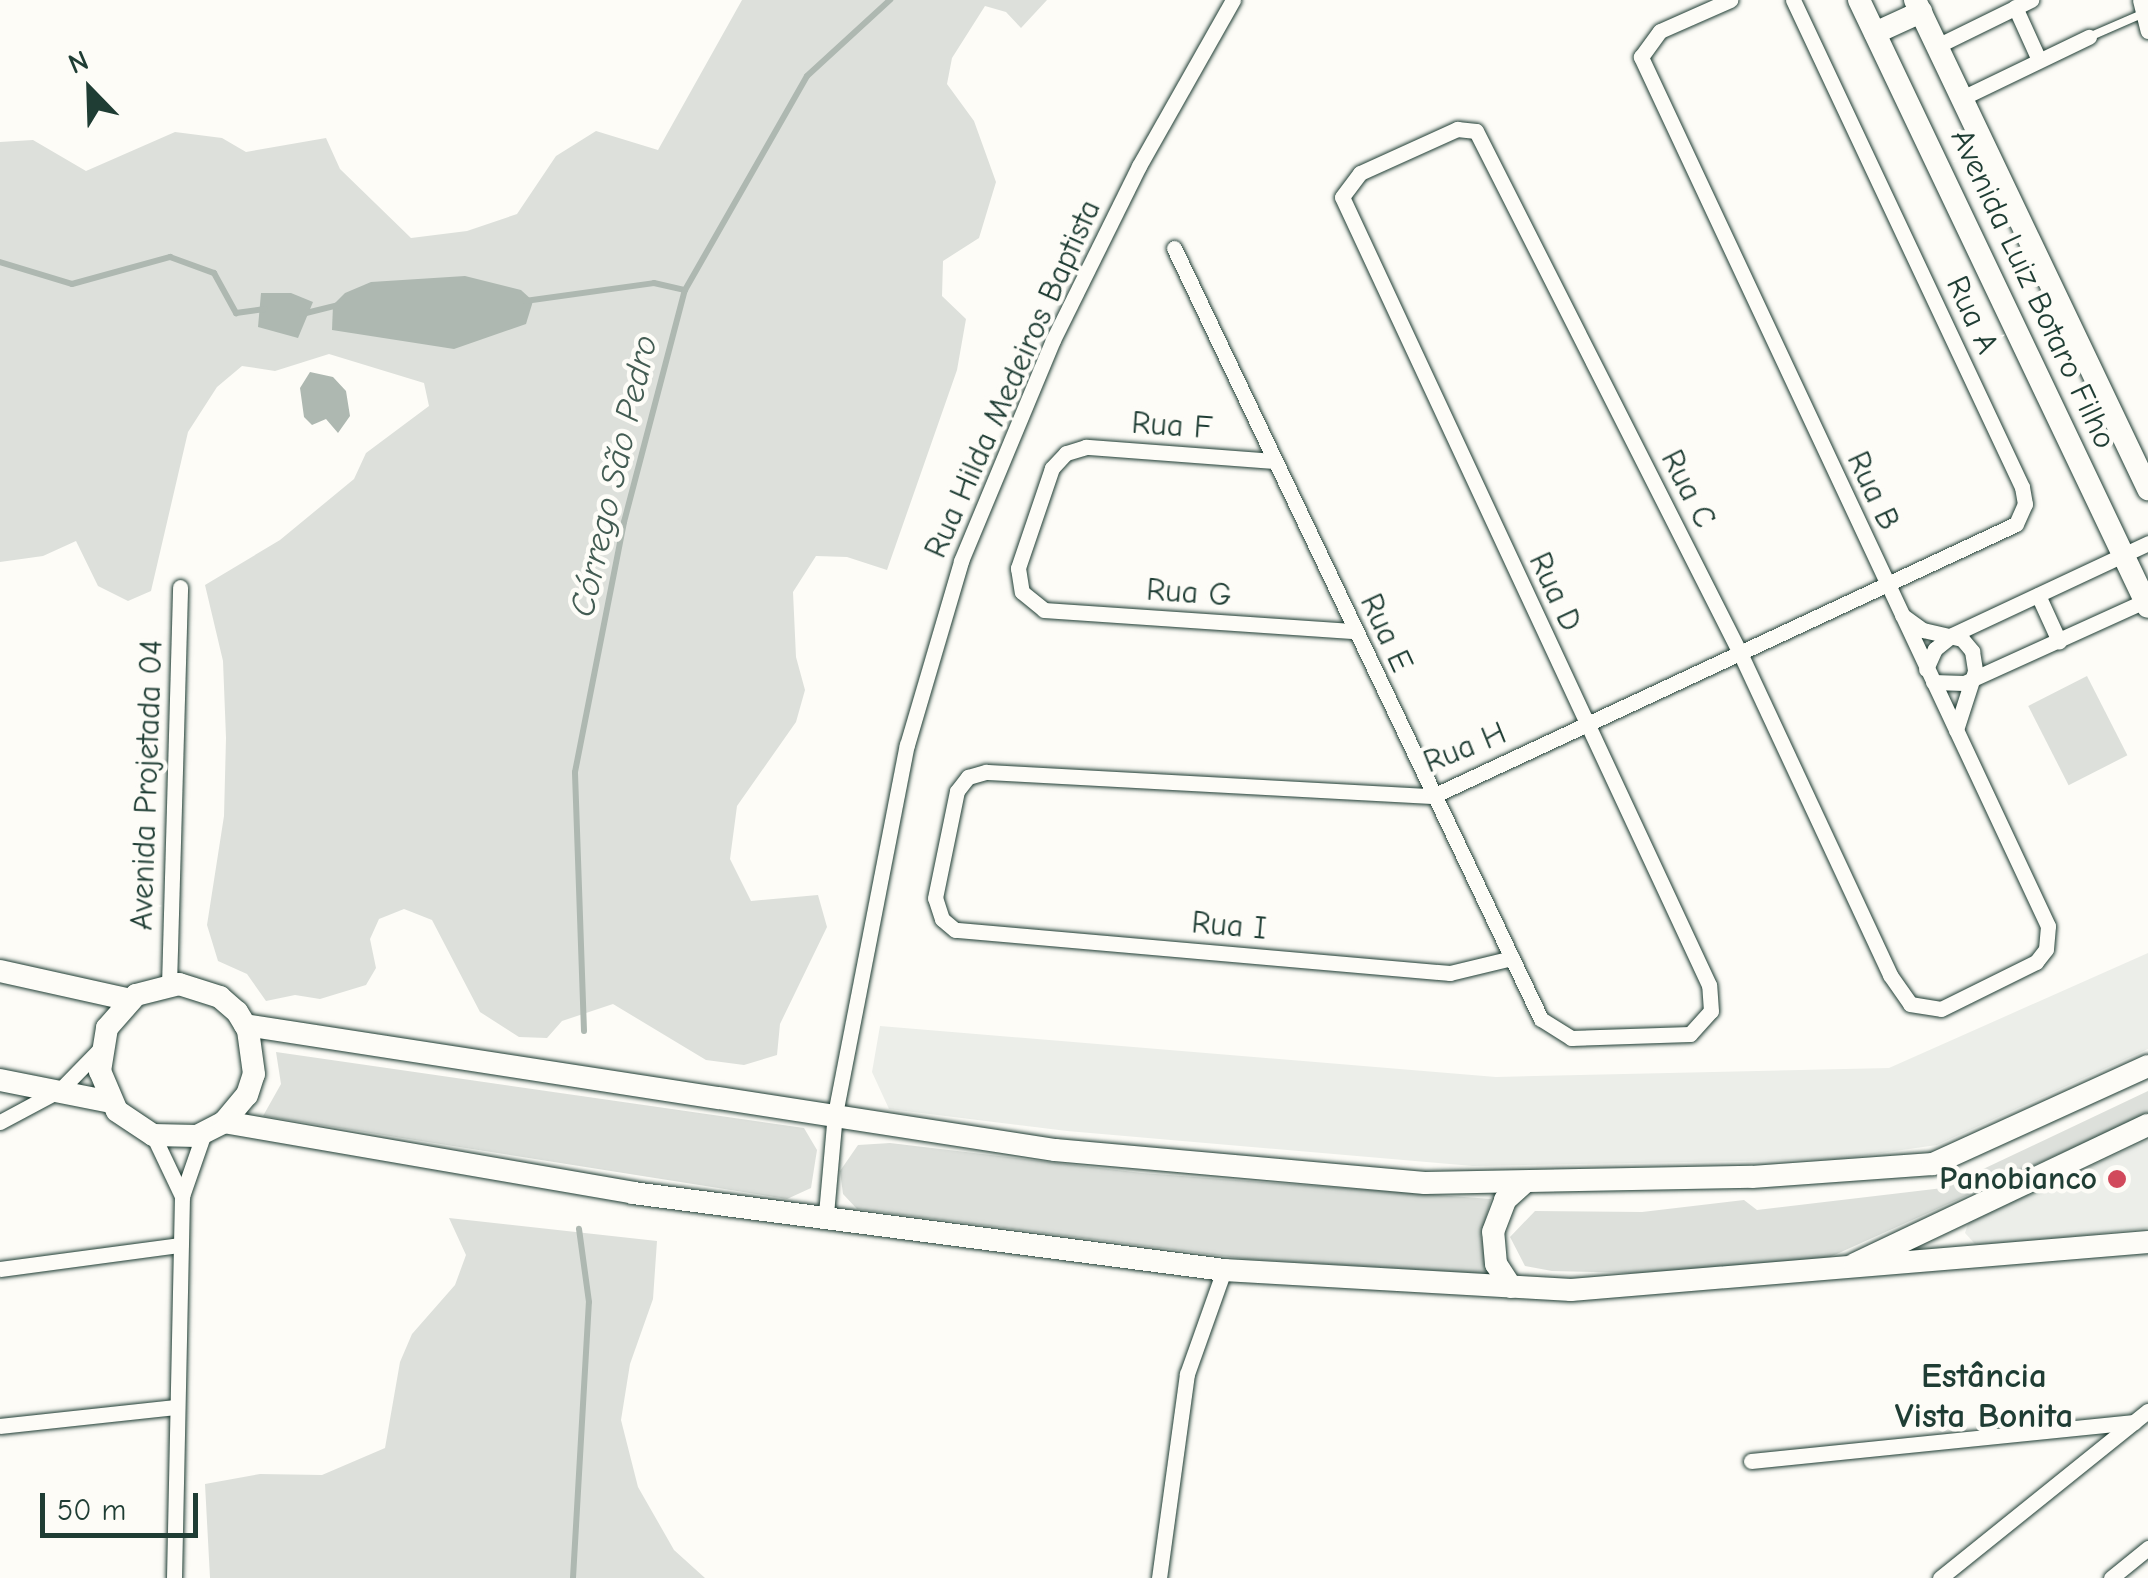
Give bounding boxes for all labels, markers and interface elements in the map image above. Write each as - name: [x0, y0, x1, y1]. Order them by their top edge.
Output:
- north arrow: [40, 40, 140, 140]
- text: N: [64, 44, 93, 81]
- street label: Avenida Luiz Botaro Filho: [1942, 123, 2124, 455]
- street label: Rua Hilda Medeiros Baptista: [917, 194, 1109, 564]
- street label: Rua A: [1937, 270, 2007, 360]
- water label: Córrego São Pedro: [561, 331, 667, 621]
- street label: Rua F: [1130, 404, 1214, 448]
- street label: Rua C: [1652, 444, 1724, 534]
- street label: Rua B: [1838, 446, 1908, 536]
- street label: Rua D: [1520, 546, 1590, 638]
- street label: Rua G: [1145, 571, 1233, 615]
- street label: Rua E: [1351, 588, 1421, 678]
- street label: Avenida Projetada 04: [123, 639, 171, 931]
- street label: Rua H: [1418, 714, 1512, 782]
- street label: Rua I: [1190, 904, 1268, 948]
- place label: Panobianco: [1939, 1160, 2097, 1198]
- marker: Panobianco: [2106, 1168, 2128, 1190]
- district label: Estância Vista Bonita: [1895, 1355, 2073, 1437]
- scale bar: [45, 1473, 202, 1535]
- text: 50 m: [57, 1493, 126, 1528]

